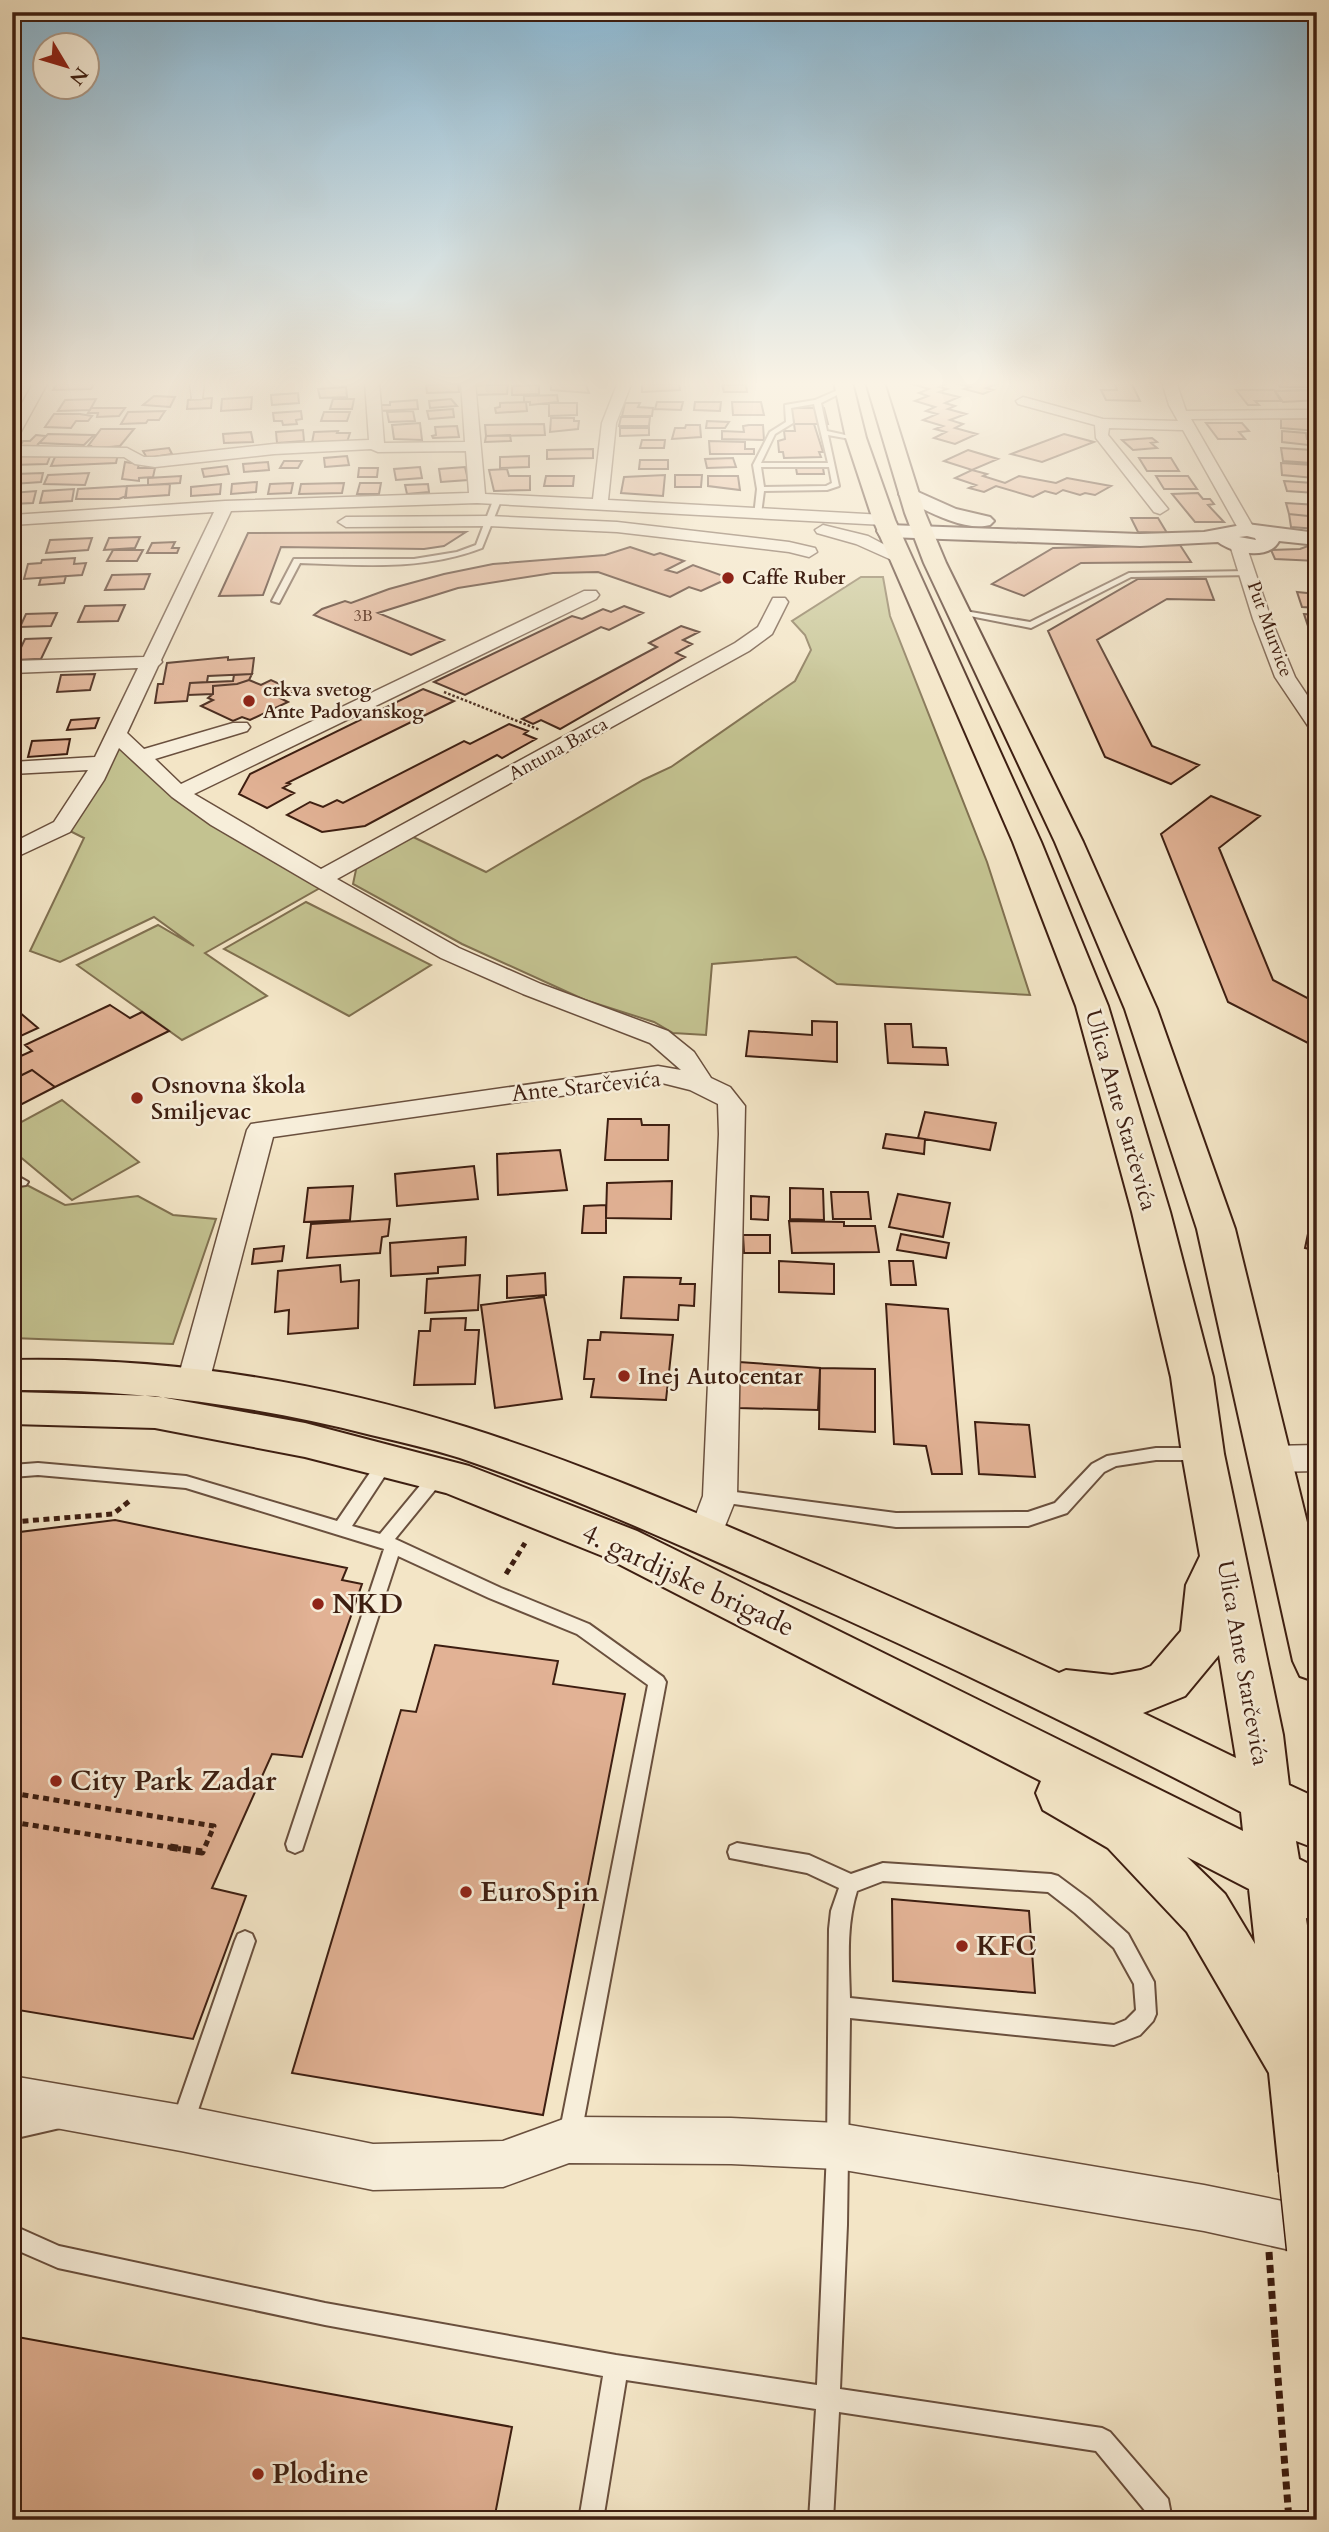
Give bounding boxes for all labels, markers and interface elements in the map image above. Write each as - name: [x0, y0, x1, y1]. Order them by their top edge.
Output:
- north arrow: [32, 32, 102, 102]
- text: N: [63, 61, 94, 91]
- place label: Caffe Ruber: [742, 565, 846, 591]
- marker: Caffe Ruber: [720, 570, 736, 586]
- street label: Put Murvice: [1241, 577, 1299, 681]
- house number: 3B: [353, 605, 373, 627]
- place label: crkva svetog Ante Padovanskog: [263, 677, 424, 725]
- marker: crkva svetog Ante Padovanskog: [241, 693, 257, 709]
- street label: Antuna Barca: [504, 711, 612, 787]
- street label: Ulica Ante Starčevića: [1077, 1006, 1165, 1214]
- street label: Ante Starčevića: [510, 1063, 662, 1109]
- place label: Osnovna škola Smiljevac: [151, 1070, 306, 1127]
- marker: Osnovna škola Smiljevac: [129, 1090, 145, 1106]
- place label: Inej Autocentar: [638, 1361, 804, 1392]
- marker: Inej Autocentar: [616, 1368, 632, 1384]
- street label: 4. gardijske brigade: [575, 1514, 801, 1646]
- street label: Ulica Ante Starčevića: [1210, 1558, 1276, 1768]
- place label: NKD: [332, 1585, 403, 1623]
- marker: NKD: [310, 1596, 326, 1612]
- place label: City Park Zadar: [70, 1762, 277, 1800]
- marker: City Park Zadar: [48, 1773, 64, 1789]
- place label: EuroSpin: [480, 1873, 599, 1911]
- marker: EuroSpin: [458, 1884, 474, 1900]
- place label: KFC: [976, 1927, 1037, 1965]
- marker: KFC: [954, 1938, 970, 1954]
- place label: Plodine: [272, 2455, 369, 2493]
- marker: Plodine: [250, 2466, 266, 2482]

